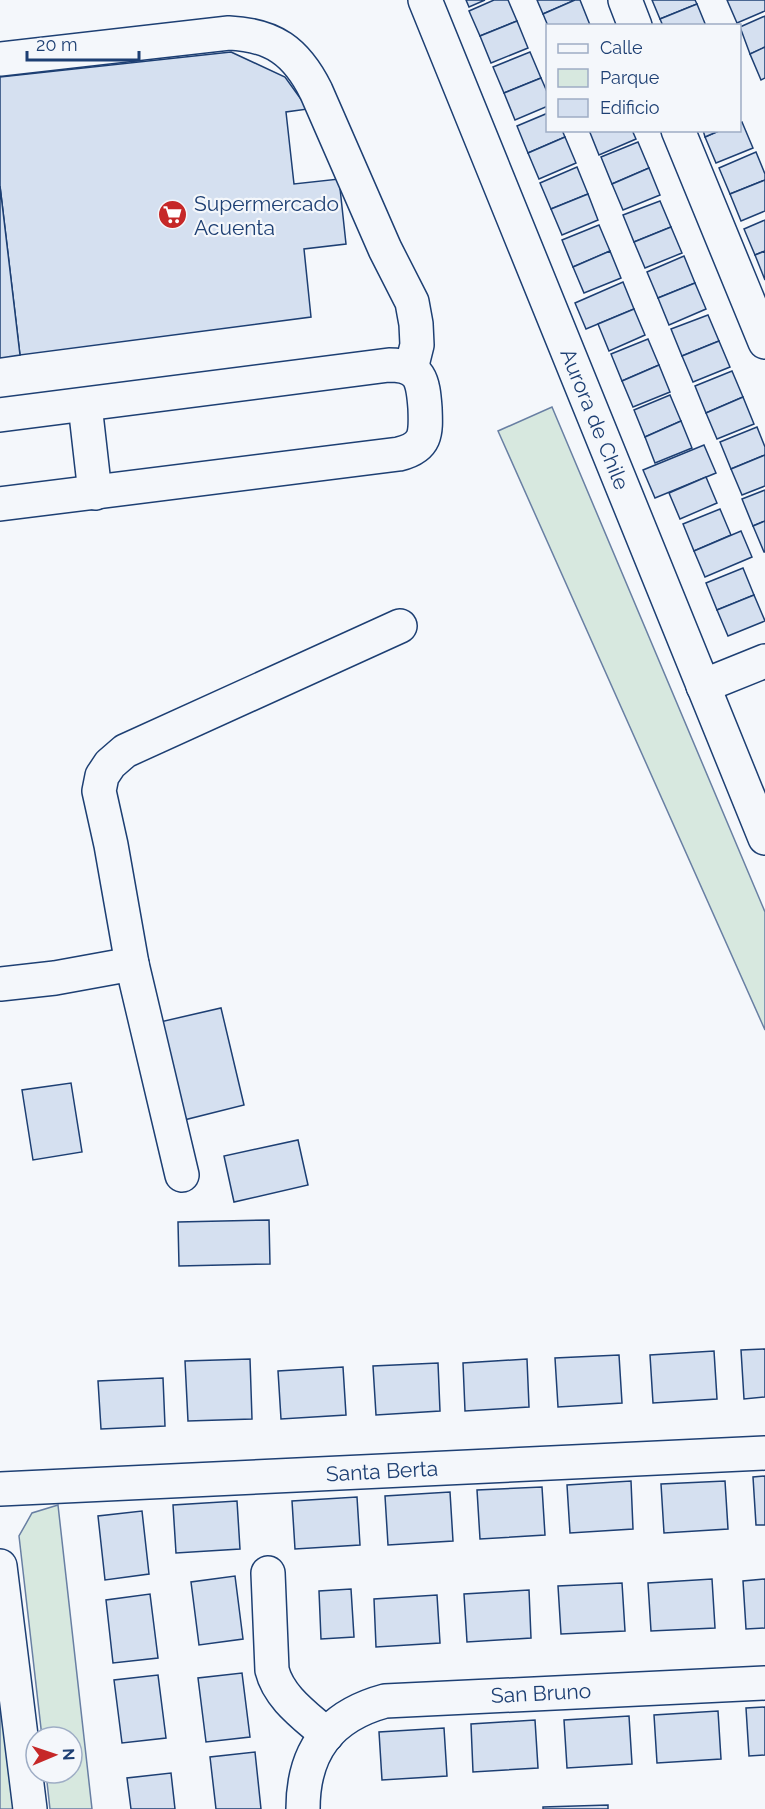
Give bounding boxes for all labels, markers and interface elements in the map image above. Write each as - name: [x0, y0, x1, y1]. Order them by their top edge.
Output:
- scale bar: [27, 24, 140, 62]
- legend: [546, 24, 741, 132]
- text: 20 m: [36, 34, 78, 55]
- text: Calle: [600, 37, 643, 58]
- text: Parque: [600, 67, 660, 88]
- text: Edificio: [600, 97, 660, 118]
- place label: Supermercado Acuenta: [194, 191, 339, 240]
- supermarket icon: Supermercado Acuenta: [157, 199, 189, 231]
- street label: Aurora de Chile: [555, 345, 635, 493]
- street label: Santa Berta: [325, 1456, 439, 1486]
- street label: San Bruno: [490, 1678, 592, 1708]
- north arrow: [24, 1725, 84, 1785]
- text: N: [59, 1748, 78, 1761]

